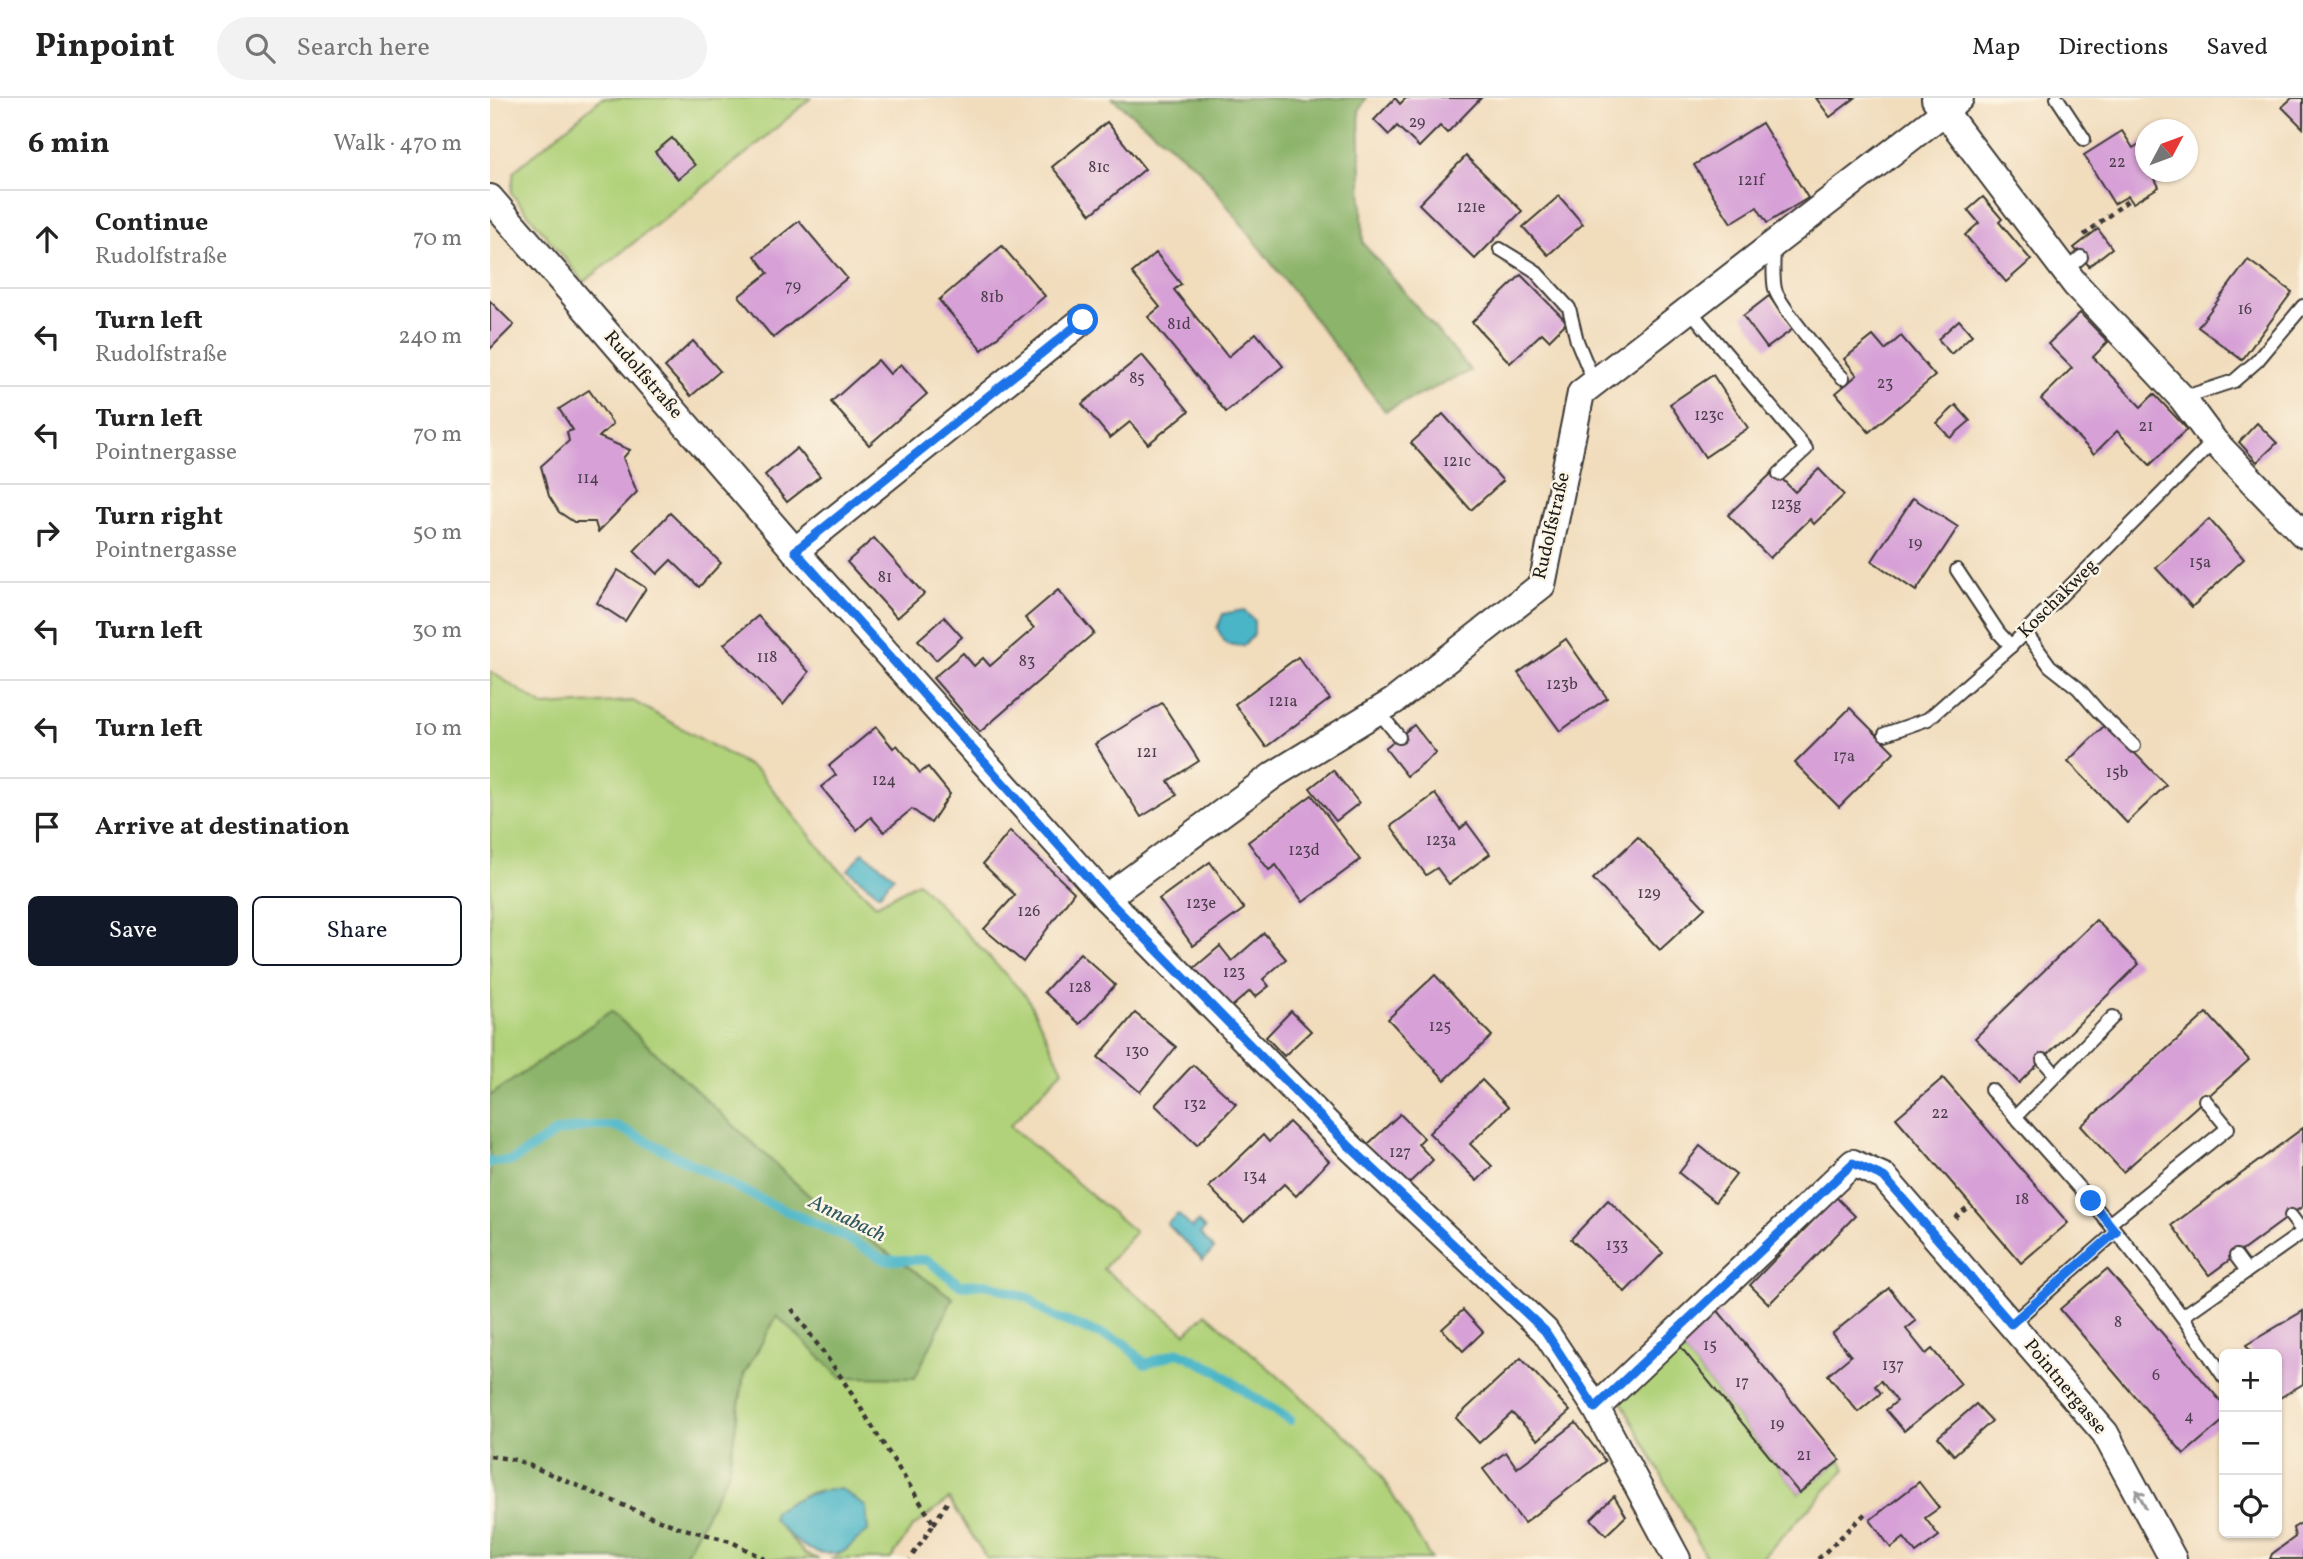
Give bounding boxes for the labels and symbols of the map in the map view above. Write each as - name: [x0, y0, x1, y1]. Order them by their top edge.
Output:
- house number: 29: [1409, 112, 1425, 134]
- north arrow: [2135, 119, 2198, 182]
- house number: 22: [2108, 152, 2126, 174]
- house number: 81c: [1088, 157, 1110, 179]
- house number: 121f: [1738, 170, 1766, 192]
- house number: 121e: [1457, 197, 1485, 219]
- house number: 79: [785, 276, 801, 298]
- house number: 81b: [980, 287, 1004, 309]
- house number: 16: [2238, 299, 2252, 321]
- route start: [1067, 304, 1098, 335]
- house number: 81d: [1167, 314, 1191, 336]
- street label: Rudolfstraße: [597, 325, 689, 425]
- house number: 85: [1129, 368, 1145, 390]
- house number: 23: [1877, 373, 1893, 395]
- house number: 123c: [1694, 405, 1724, 427]
- house number: 21: [2139, 416, 2153, 438]
- house number: 121c: [1443, 451, 1471, 473]
- house number: 114: [577, 468, 599, 490]
- street label: Rudolfstraße: [1527, 470, 1577, 582]
- house number: 123g: [1771, 494, 1801, 516]
- house number: 19: [1908, 533, 1922, 555]
- house number: 15a: [2189, 552, 2211, 574]
- street label: Koschakweg: [2012, 553, 2104, 645]
- house number: 81: [878, 567, 892, 589]
- house number: 118: [757, 647, 777, 669]
- house number: 83: [1019, 651, 1035, 673]
- house number: 123b: [1546, 674, 1578, 696]
- house number: 121a: [1269, 691, 1298, 713]
- house number: 121: [1136, 742, 1158, 764]
- house number: 17a: [1833, 746, 1855, 768]
- house number: 15b: [2106, 762, 2129, 784]
- house number: 124: [872, 770, 896, 792]
- house number: 123a: [1426, 830, 1456, 852]
- house number: 123d: [1288, 840, 1320, 862]
- house number: 129: [1638, 883, 1660, 905]
- house number: 123e: [1186, 893, 1216, 915]
- house number: 126: [1018, 901, 1040, 923]
- house number: 123: [1223, 962, 1245, 984]
- house number: 128: [1069, 977, 1091, 999]
- house number: 125: [1429, 1016, 1451, 1038]
- house number: 130: [1125, 1041, 1149, 1063]
- house number: 132: [1183, 1094, 1207, 1116]
- house number: 22: [1931, 1103, 1949, 1125]
- house number: 127: [1389, 1142, 1411, 1164]
- house number: 134: [1243, 1166, 1267, 1188]
- route end: [2075, 1185, 2106, 1216]
- water label: Annabach: [803, 1187, 890, 1250]
- house number: 18: [2015, 1189, 2029, 1211]
- house number: 133: [1606, 1235, 1628, 1257]
- house number: 8: [2114, 1312, 2122, 1334]
- street label: Pointnergasse: [2017, 1334, 2113, 1440]
- house number: 15: [1703, 1335, 1717, 1357]
- house number: 137: [1882, 1355, 1904, 1377]
- house number: 6: [2152, 1365, 2160, 1387]
- house number: 17: [1735, 1372, 1749, 1394]
- house number: 4: [2184, 1406, 2194, 1428]
- house number: 19: [1770, 1414, 1784, 1436]
- house number: 21: [1797, 1445, 1811, 1467]
- one-way arrow: [2133, 1489, 2147, 1510]

